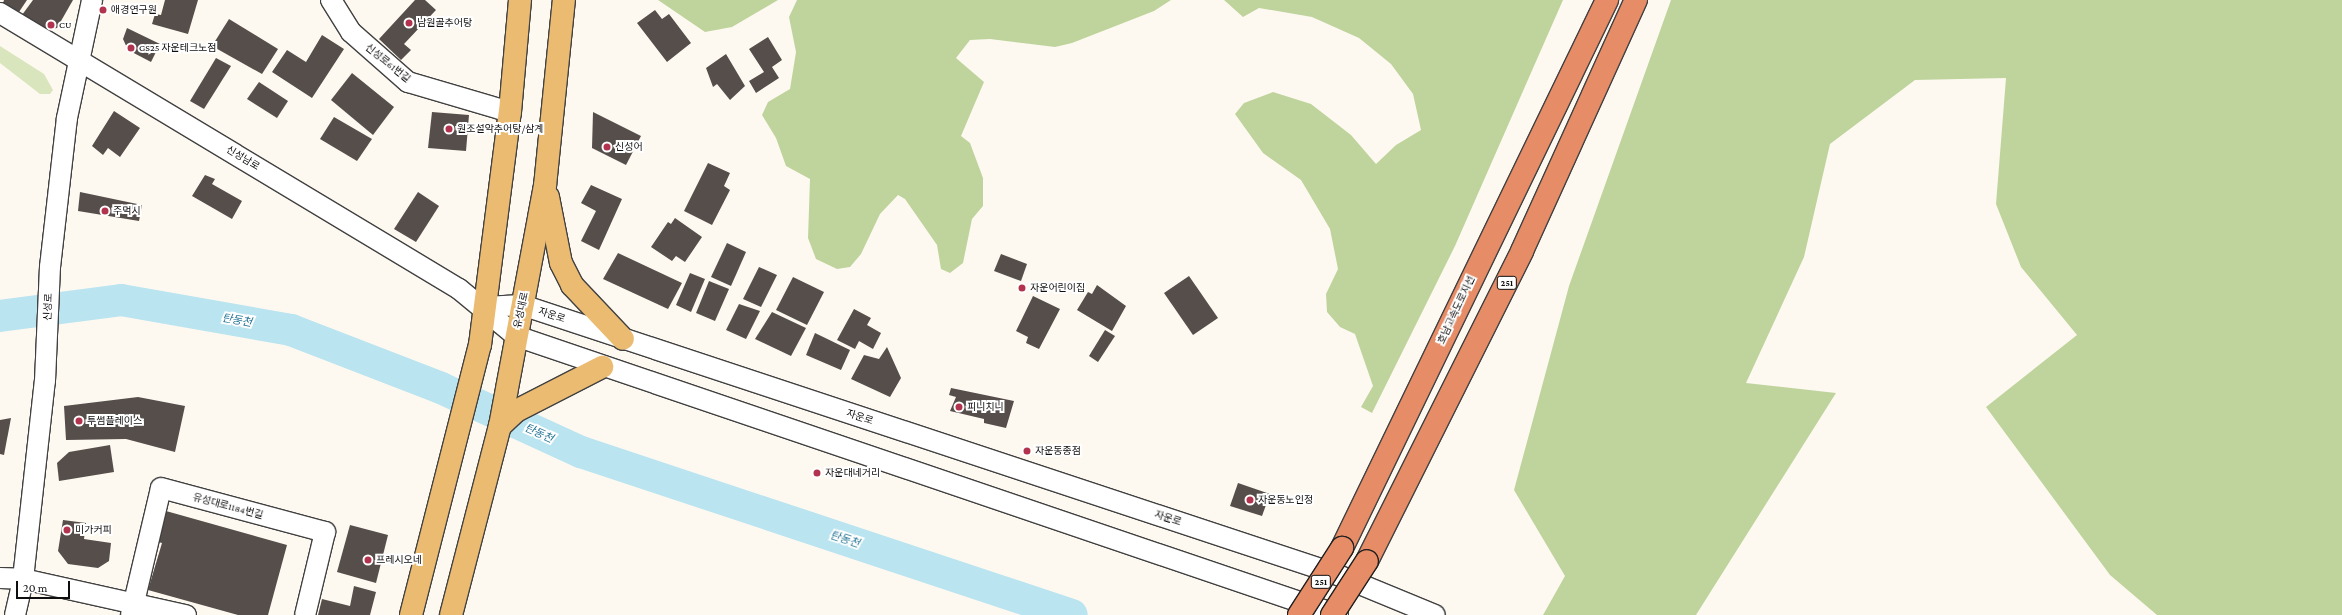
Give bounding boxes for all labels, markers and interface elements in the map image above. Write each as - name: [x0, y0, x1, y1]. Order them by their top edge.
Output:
- place label: 애경연구원: [111, 4, 157, 16]
- marker: 애경연구원: [98, 5, 108, 15]
- place label: 남원골추어탕: [417, 17, 472, 29]
- marker: 남원골추어탕: [404, 18, 414, 28]
- place label: CU: [59, 19, 71, 31]
- marker: CU: [46, 20, 56, 30]
- street label: 신성로61번길: [363, 41, 413, 85]
- place label: GS25 자운테크노점: [139, 42, 217, 54]
- marker: GS25 자운테크노점: [126, 43, 136, 53]
- place label: 원조설악추어탕/삼계: [457, 123, 543, 135]
- marker: 원조설악추어탕/삼계: [444, 124, 454, 134]
- place label: 신성어: [615, 141, 643, 153]
- marker: 신성어: [602, 142, 612, 152]
- street label: 신성남로: [224, 143, 262, 173]
- place label: 주먹시: [113, 205, 141, 217]
- marker: 주먹시: [100, 206, 110, 216]
- street label: 호남고속도로지선: [1435, 274, 1477, 346]
- road number: 251: [1496, 276, 1518, 290]
- place label: 자운어린이집: [1030, 282, 1085, 294]
- marker: 자운어린이집: [1017, 283, 1027, 293]
- street label: 유성대로: [511, 291, 531, 329]
- street label: 신성로: [42, 293, 54, 321]
- street label: 자운로: [537, 305, 567, 325]
- water label: 탄동천: [221, 311, 253, 329]
- place label: 피니치니: [967, 401, 1004, 413]
- marker: 피니치니: [954, 402, 964, 412]
- street label: 자운로: [845, 407, 875, 427]
- place label: 투썸플레이스: [87, 415, 142, 427]
- marker: 투썸플레이스: [74, 416, 84, 426]
- water label: 탄동천: [522, 421, 556, 445]
- place label: 자운동종점: [1035, 445, 1081, 457]
- marker: 자운동종점: [1022, 446, 1032, 456]
- place label: 자운대네거리: [825, 467, 880, 479]
- marker: 자운대네거리: [812, 468, 822, 478]
- street label: 유성대로1184번길: [192, 491, 264, 521]
- place label: 자운동노인정: [1258, 494, 1313, 506]
- marker: 자운동노인정: [1245, 495, 1255, 505]
- street label: 자운로: [1153, 508, 1183, 528]
- place label: 미가커피: [75, 524, 112, 536]
- marker: 미가커피: [62, 525, 72, 535]
- water label: 탄동천: [829, 528, 861, 550]
- place label: 프레시오네: [376, 554, 422, 566]
- marker: 프레시오네: [363, 555, 373, 565]
- scale bar: [18, 573, 72, 599]
- road number: 251: [1310, 575, 1332, 589]
- text: 20 m: [23, 581, 47, 595]

